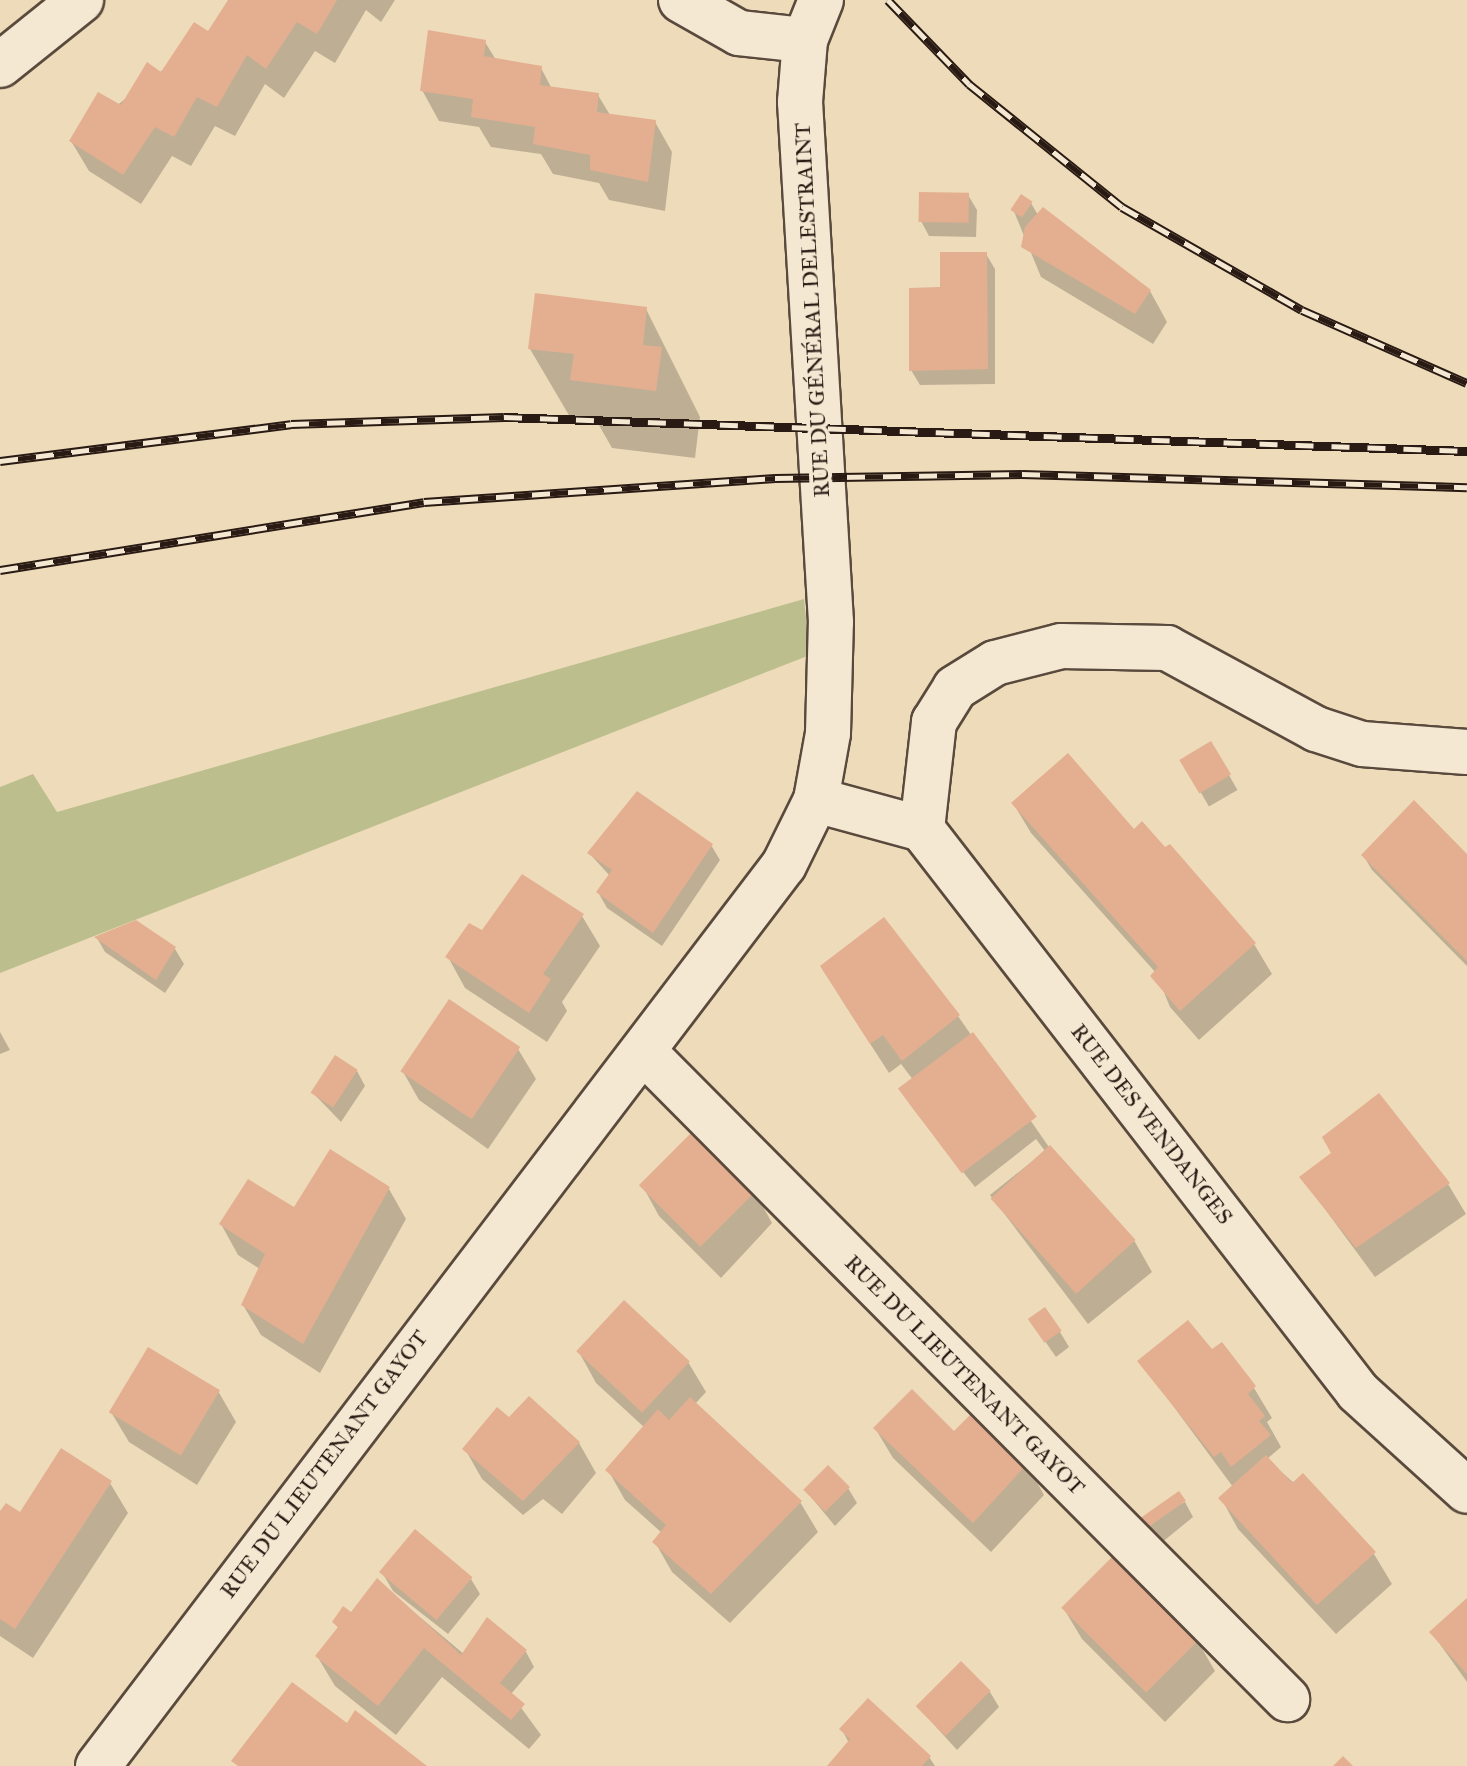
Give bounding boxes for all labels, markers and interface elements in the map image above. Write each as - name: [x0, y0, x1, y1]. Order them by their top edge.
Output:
- street label: RUE DU GÉNÉRAL DELESTRAINT: [789, 122, 835, 498]
- street label: RUE DES VENDANGES: [1065, 1018, 1239, 1230]
- street label: RUE DU LIEUTENANT GAYOT: [839, 1249, 1091, 1501]
- street label: RUE DU LIEUTENANT GAYOT: [215, 1325, 433, 1603]

